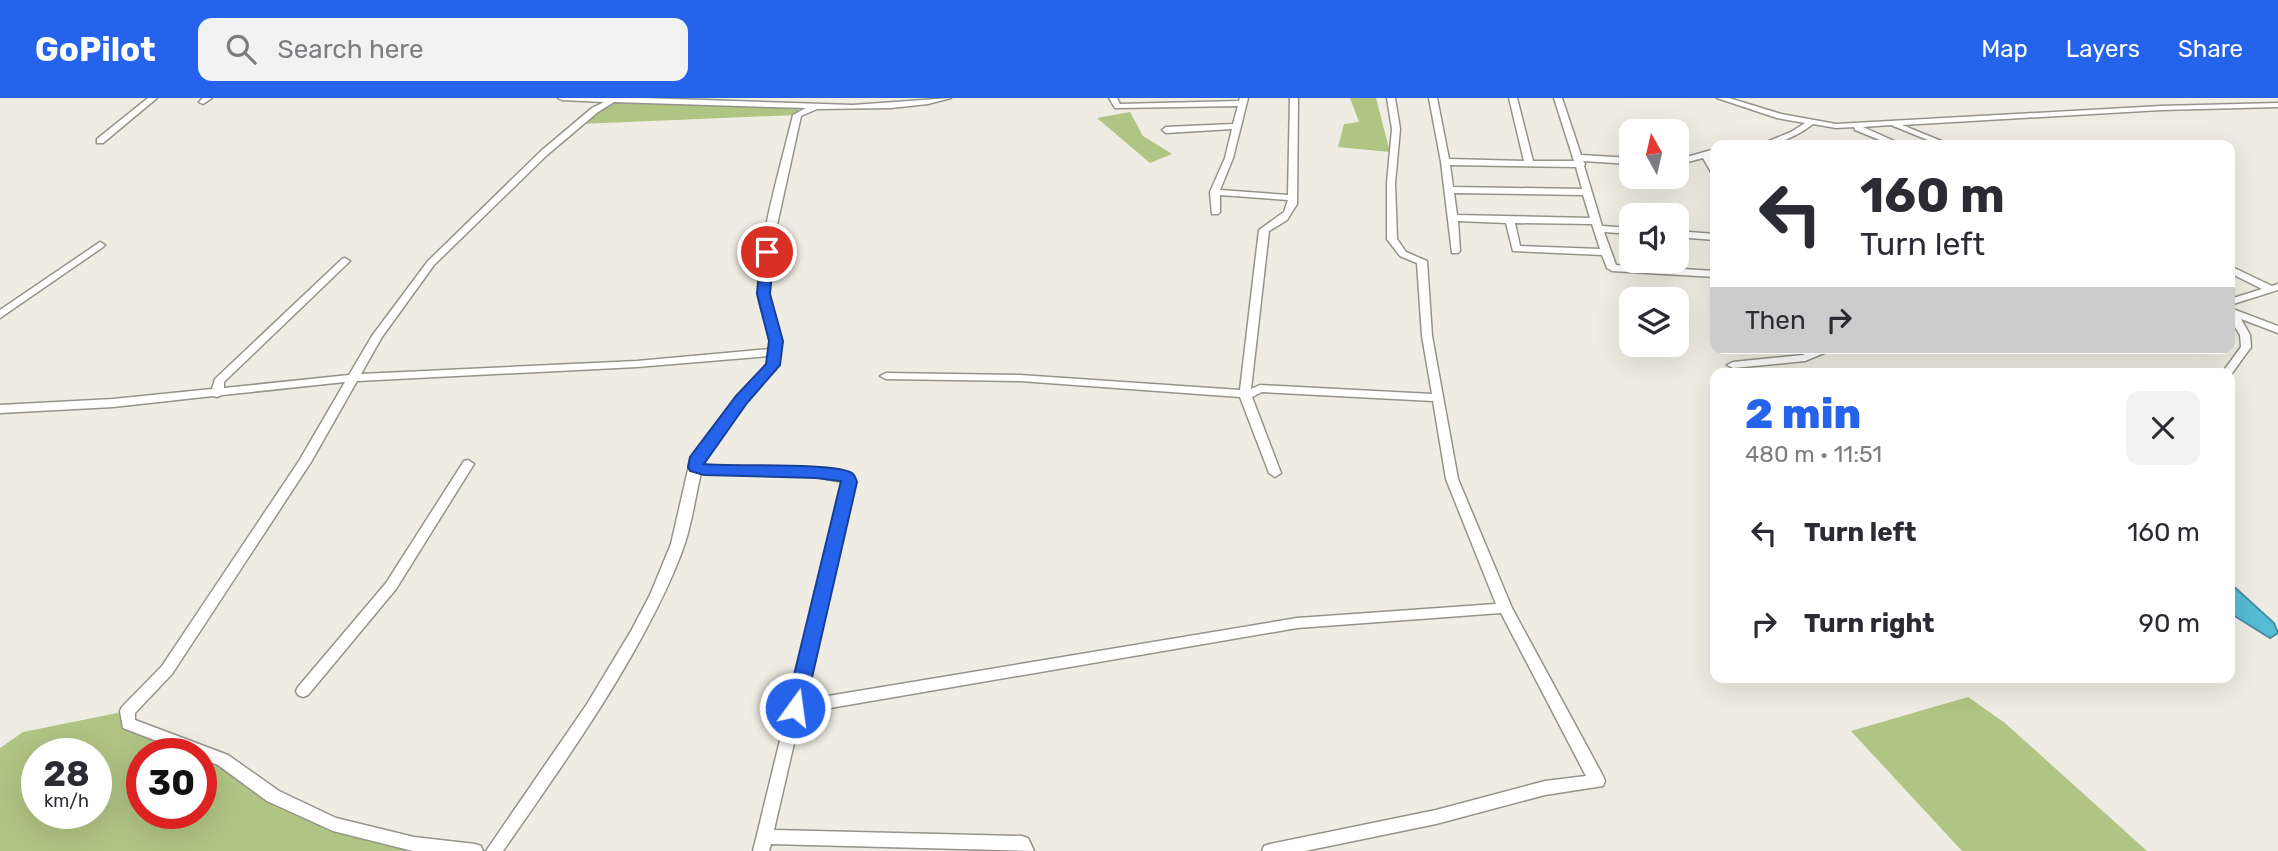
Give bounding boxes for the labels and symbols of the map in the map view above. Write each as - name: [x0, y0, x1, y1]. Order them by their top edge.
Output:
- north arrow: [1619, 119, 1689, 189]
- pin: [737, 222, 797, 282]
- position arrow: [758, 671, 832, 745]
- speed limit sign: 30: [126, 738, 217, 829]

